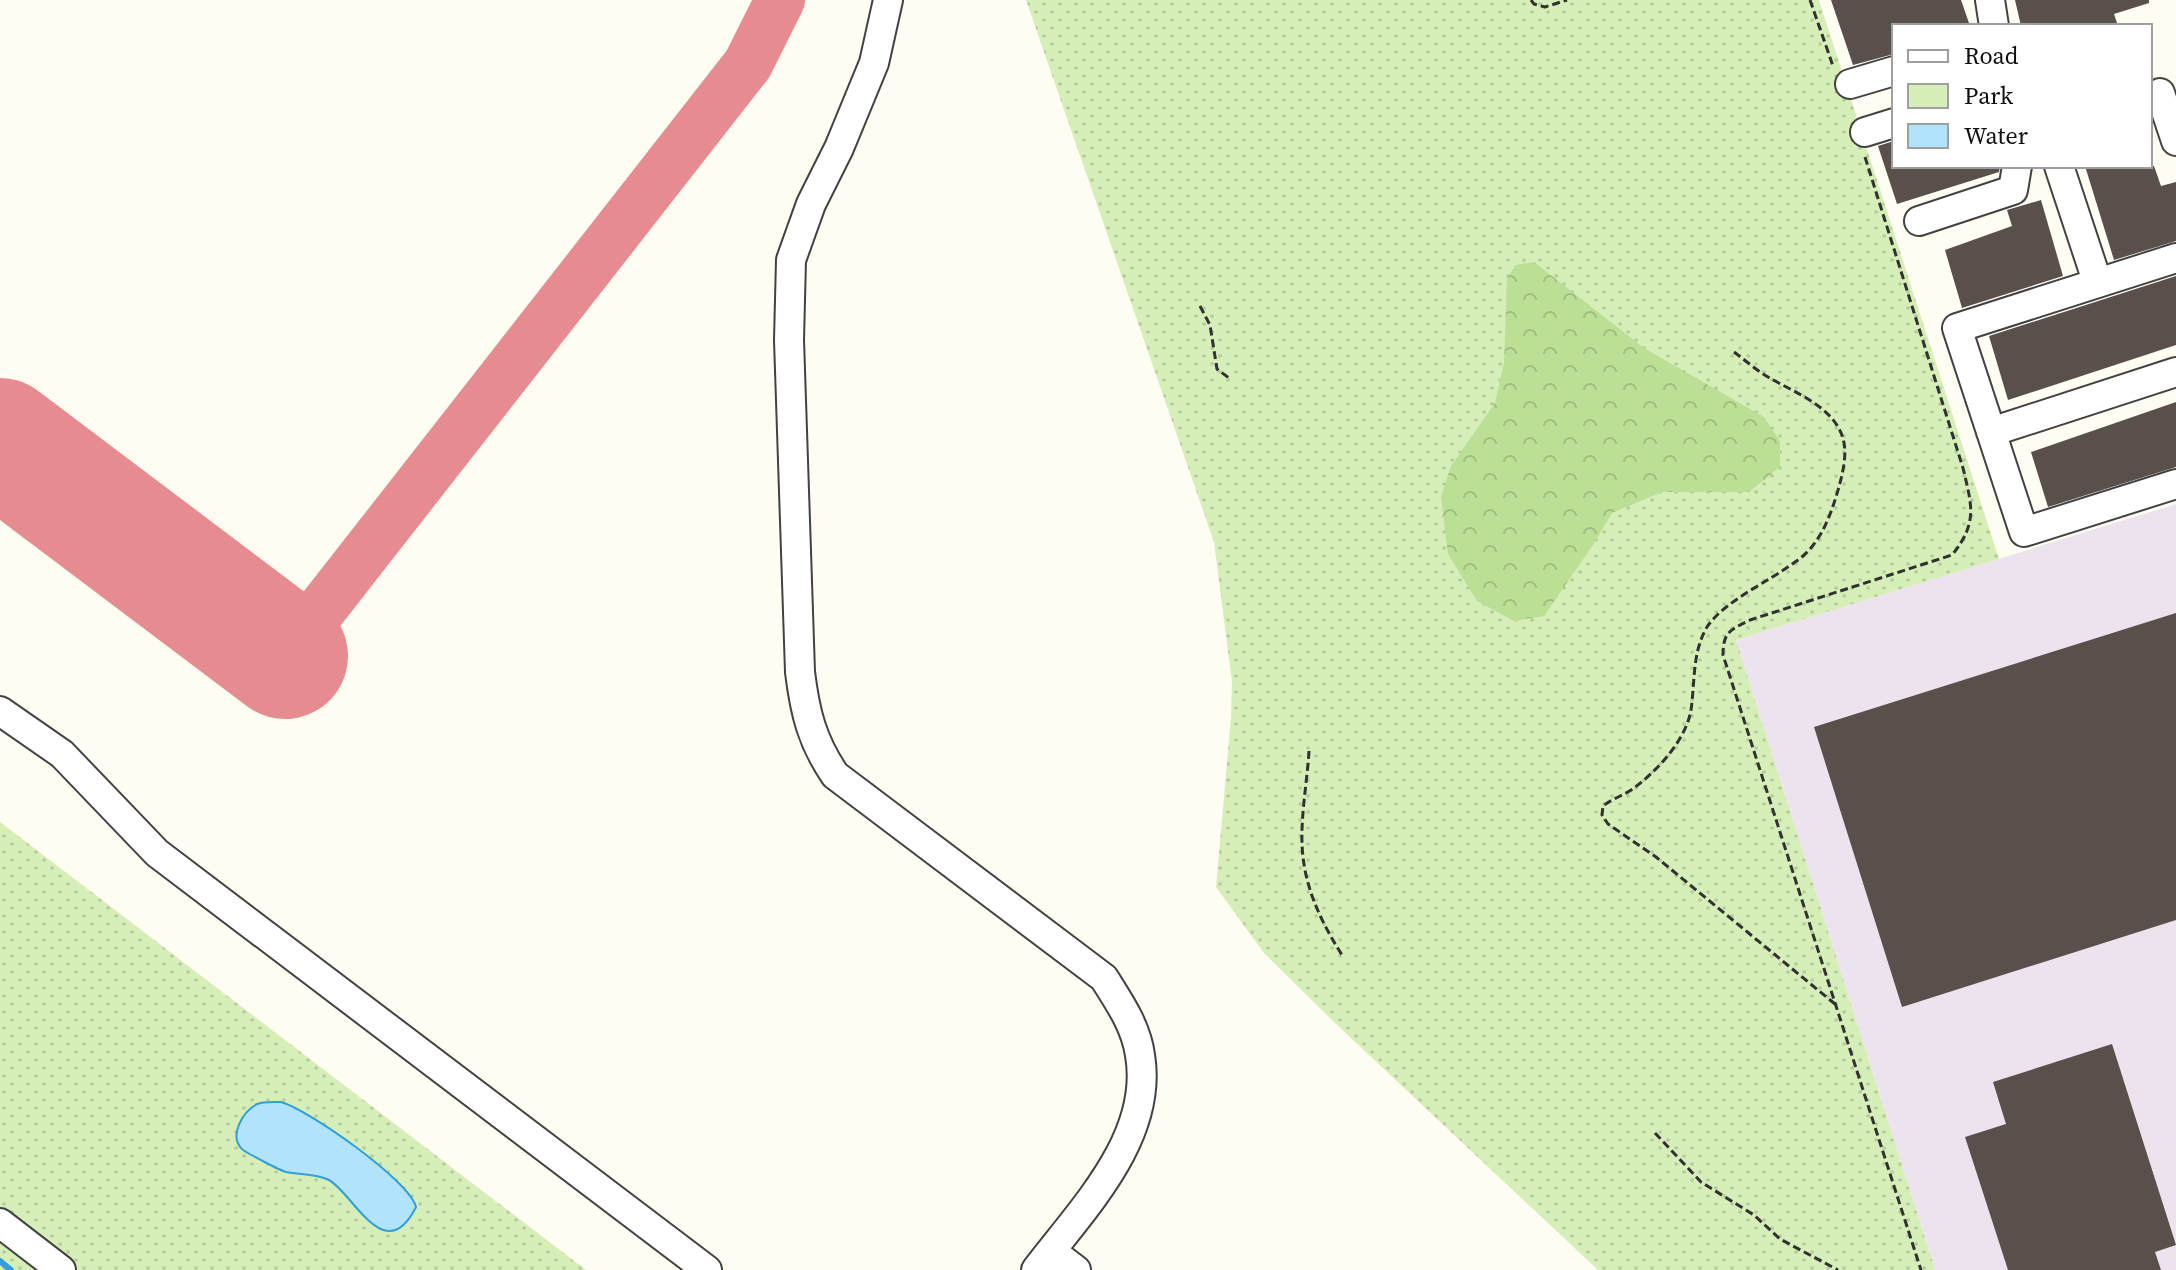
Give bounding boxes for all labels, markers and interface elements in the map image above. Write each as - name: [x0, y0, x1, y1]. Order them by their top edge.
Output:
- legend: [1892, 24, 2152, 168]
- text: Road: [1964, 39, 2019, 72]
- text: Park: [1964, 79, 2014, 112]
- text: Water: [1964, 119, 2028, 152]

